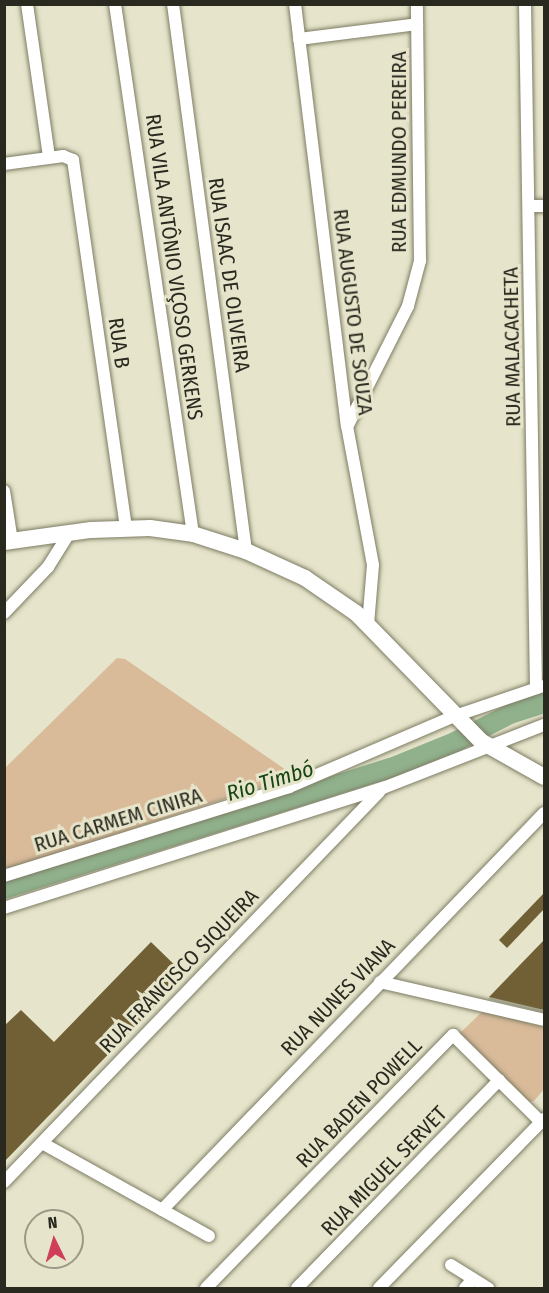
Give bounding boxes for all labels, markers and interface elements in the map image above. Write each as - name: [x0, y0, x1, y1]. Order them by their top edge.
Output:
- street label: RUA EDMUNDO PEREIRA: [386, 51, 412, 253]
- street label: RUA VILA ANTÔNIO VIÇOSO GERKENS: [140, 112, 208, 422]
- street label: RUA ISAAC DE OLIVEIRA: [203, 176, 255, 374]
- street label: RUA AUGUSTO DE SOUZA: [328, 207, 378, 417]
- street label: RUA MALACACHETA: [498, 267, 526, 427]
- street label: RUA B: [103, 316, 135, 370]
- water label: Rio Timbó: [223, 755, 317, 807]
- street label: RUA CARMEM CINIRA: [31, 782, 205, 858]
- street label: RUA FRANCISCO SIQUEIRA: [94, 884, 264, 1058]
- street label: RUA NUNES VIANA: [276, 933, 400, 1061]
- street label: RUA BADEN POWELL: [291, 1033, 427, 1173]
- street label: RUA MIGUEL SERVET: [316, 1101, 452, 1241]
- north arrow: [24, 1209, 84, 1269]
- text: N: [47, 1213, 58, 1232]

